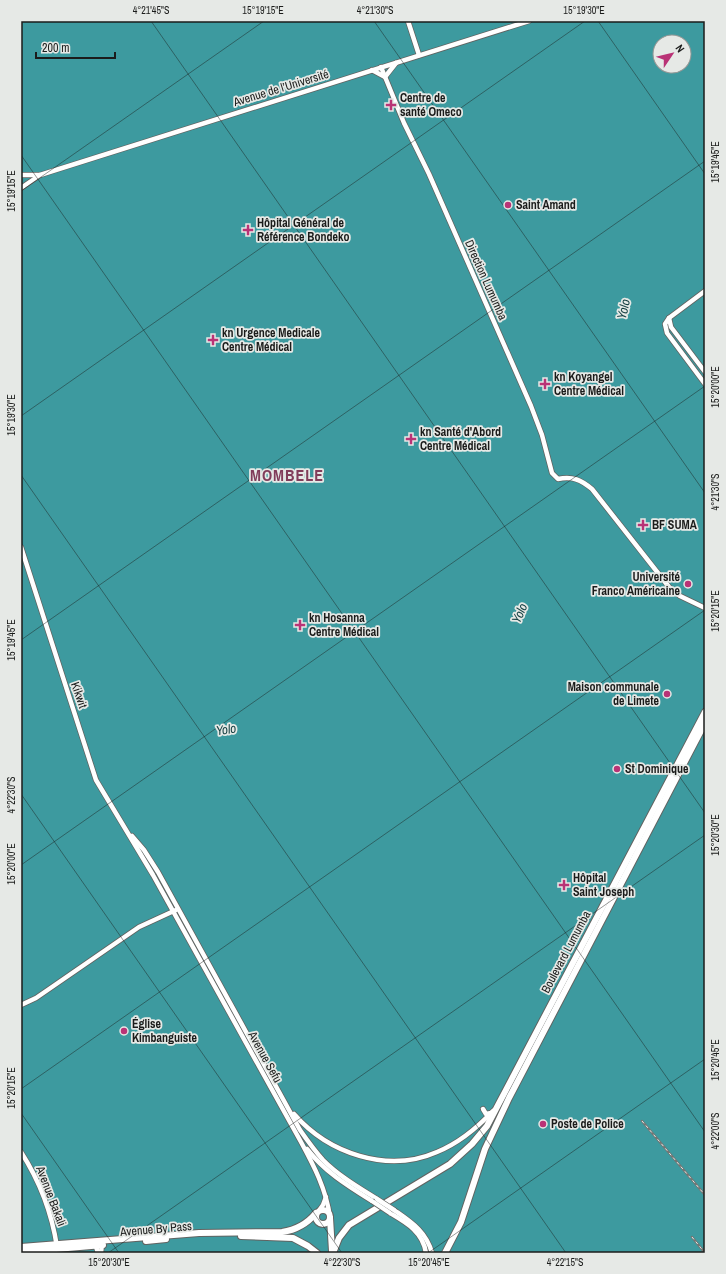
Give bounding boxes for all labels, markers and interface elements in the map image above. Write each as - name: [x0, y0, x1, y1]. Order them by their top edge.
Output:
- text: 4°21'45"S: [133, 4, 170, 17]
- text: 15°19'15"E: [242, 4, 284, 17]
- text: 4°21'30"S: [357, 4, 394, 17]
- text: 15°19'30"E: [563, 4, 605, 17]
- scale bar: [36, 34, 115, 60]
- north arrow: [652, 34, 692, 74]
- text: 200 m: [42, 40, 69, 56]
- text: N: [673, 42, 688, 55]
- street label: Avenue de l’Université: [230, 66, 331, 110]
- place label: Centre de santé Omeco: [400, 90, 462, 120]
- marker: Centre de santé Omeco: [385, 99, 397, 111]
- text: 15°19'45"E: [709, 141, 722, 183]
- text: 15°19'15"E: [5, 170, 18, 212]
- place label: Saint Amand: [516, 197, 576, 213]
- marker: Saint Amand: [503, 200, 513, 210]
- place label: Hôpital Général de Référence Bondeko: [257, 215, 349, 245]
- marker: Hôpital Général de Référence Bondeko: [242, 224, 254, 236]
- street label: Direction Lumumba: [461, 237, 511, 323]
- water label: Yolo: [613, 297, 634, 321]
- place label: kn Urgence Medicale Centre Médical: [222, 325, 320, 355]
- marker: kn Urgence Medicale Centre Médical: [207, 334, 219, 346]
- text: 15°20'00"E: [709, 366, 722, 408]
- place label: kn Koyangel Centre Médical: [554, 369, 624, 399]
- marker: kn Koyangel Centre Médical: [539, 378, 551, 390]
- text: 15°19'30"E: [5, 394, 18, 436]
- place label: kn Santé d'Abord Centre Médical: [420, 424, 501, 454]
- marker: kn Santé d'Abord Centre Médical: [405, 433, 417, 445]
- district label: MOMBELE: [250, 464, 324, 486]
- text: 4°21'30"S: [709, 473, 722, 510]
- place label: BF SUMA: [652, 517, 698, 533]
- marker: BF SUMA: [637, 519, 649, 531]
- place label: Université Franco Américaine: [592, 569, 681, 599]
- marker: Université Franco Américaine: [683, 579, 693, 589]
- text: 15°20'15"E: [709, 590, 722, 632]
- water label: Yolo: [508, 600, 531, 626]
- place label: kn Hosanna Centre Médical: [309, 610, 379, 640]
- text: 15°19'45"E: [5, 619, 18, 661]
- marker: kn Hosanna Centre Médical: [294, 619, 306, 631]
- place label: Maison communale de Limete: [568, 679, 660, 709]
- street label: Kikwit: [67, 680, 91, 711]
- marker: Maison communale de Limete: [662, 689, 672, 699]
- water label: Yolo: [215, 720, 237, 739]
- place label: St Dominique: [625, 761, 689, 777]
- marker: St Dominique: [612, 764, 622, 774]
- text: 4°22'30"S: [5, 776, 18, 813]
- text: 15°20'30"E: [709, 814, 722, 856]
- text: 15°20'00"E: [5, 843, 18, 885]
- place label: Hôpital Saint Joseph: [573, 870, 634, 900]
- marker: Hôpital Saint Joseph: [558, 879, 570, 891]
- street label: Boulevard Lumumba: [538, 908, 595, 996]
- place label: Église Kimbanguiste: [132, 1016, 198, 1046]
- marker: Église Kimbanguiste: [119, 1026, 129, 1036]
- street label: Avenue Sefu: [244, 1028, 286, 1085]
- text: 15°20'45"E: [709, 1039, 722, 1081]
- text: 15°20'15"E: [5, 1067, 18, 1109]
- text: 4°22'00"S: [709, 1112, 722, 1149]
- place label: Poste de Police: [551, 1116, 624, 1132]
- marker: Poste de Police: [538, 1119, 548, 1129]
- street label: Avenue Bakali: [32, 1163, 70, 1228]
- street label: Avenue By Pass: [118, 1218, 193, 1240]
- text: 15°20'30"E: [88, 1256, 130, 1269]
- text: 4°22'30"S: [324, 1256, 361, 1269]
- text: 15°20'45"E: [408, 1256, 450, 1269]
- text: 4°22'15"S: [547, 1256, 584, 1269]

